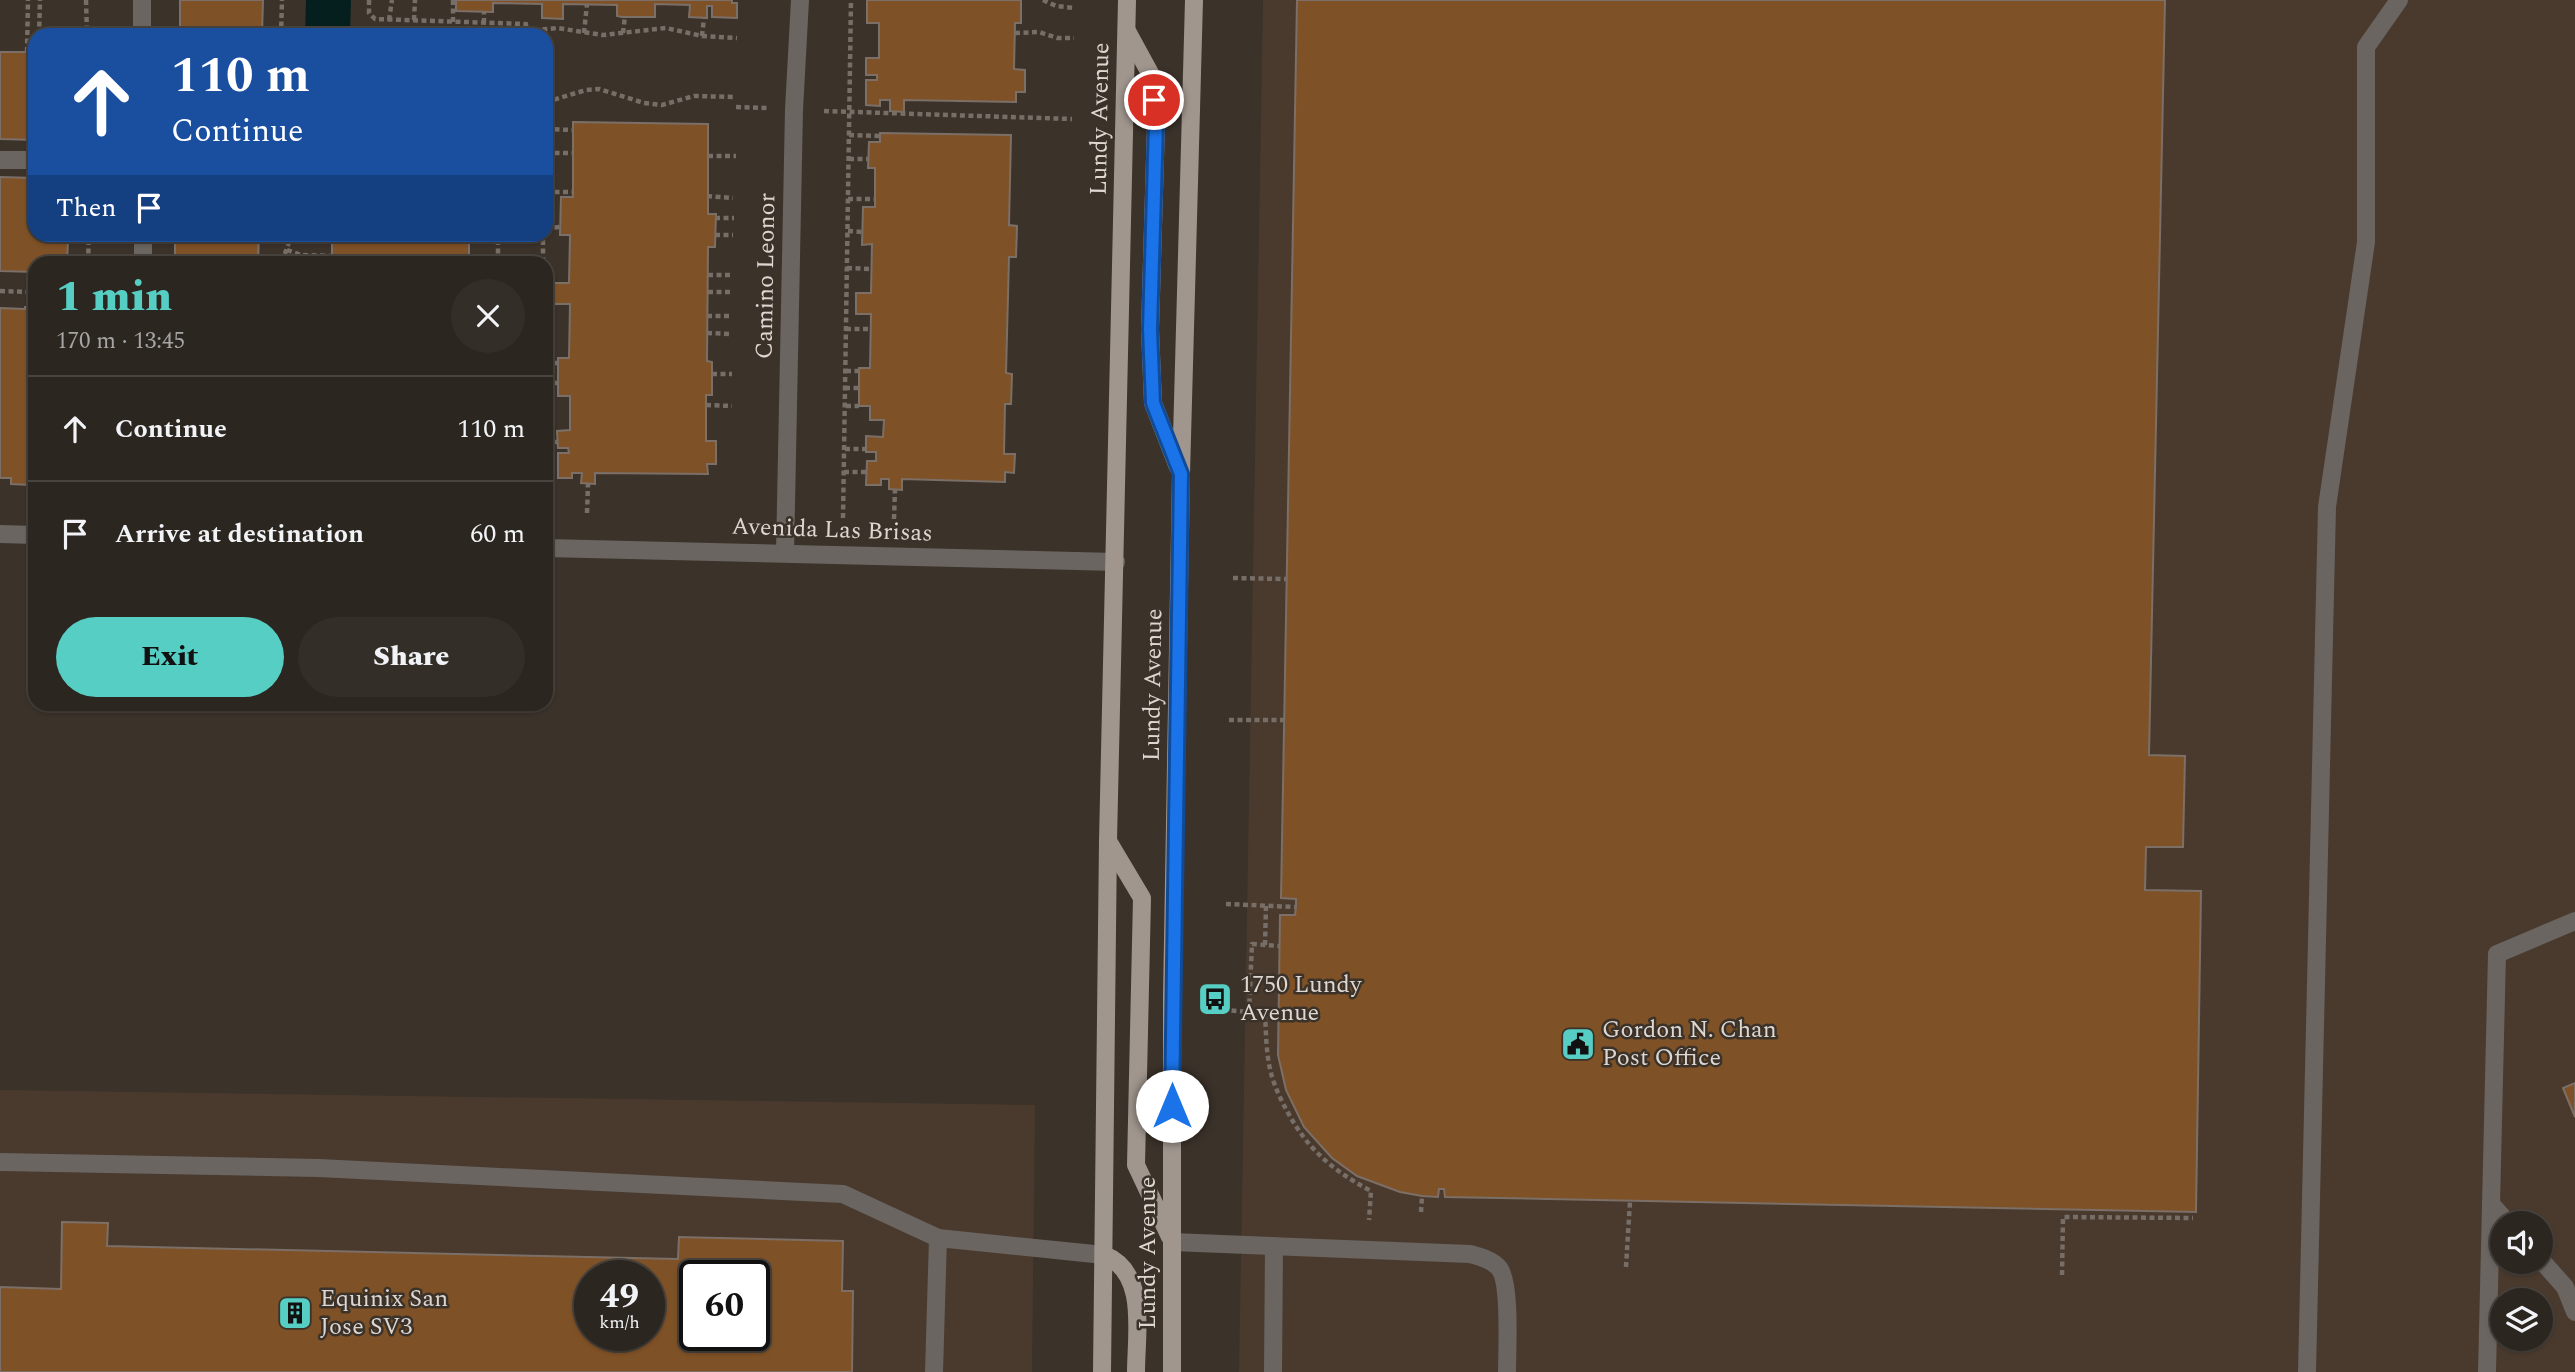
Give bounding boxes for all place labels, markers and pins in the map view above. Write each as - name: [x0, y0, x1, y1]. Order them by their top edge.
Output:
- pin: [1124, 70, 1184, 130]
- place label: 1750 Lundy Avenue: [1240, 967, 1363, 1031]
- bus stop icon: 1750 Lundy Avenue: [1196, 980, 1234, 1018]
- place label: Gordon N. Chan Post Office: [1602, 1012, 1777, 1076]
- public building icon: Gordon N. Chan Post Office: [1559, 1025, 1597, 1063]
- place label: Equinix San Jose SV3: [320, 1281, 448, 1345]
- building icon: Equinix San Jose SV3: [276, 1294, 314, 1332]

